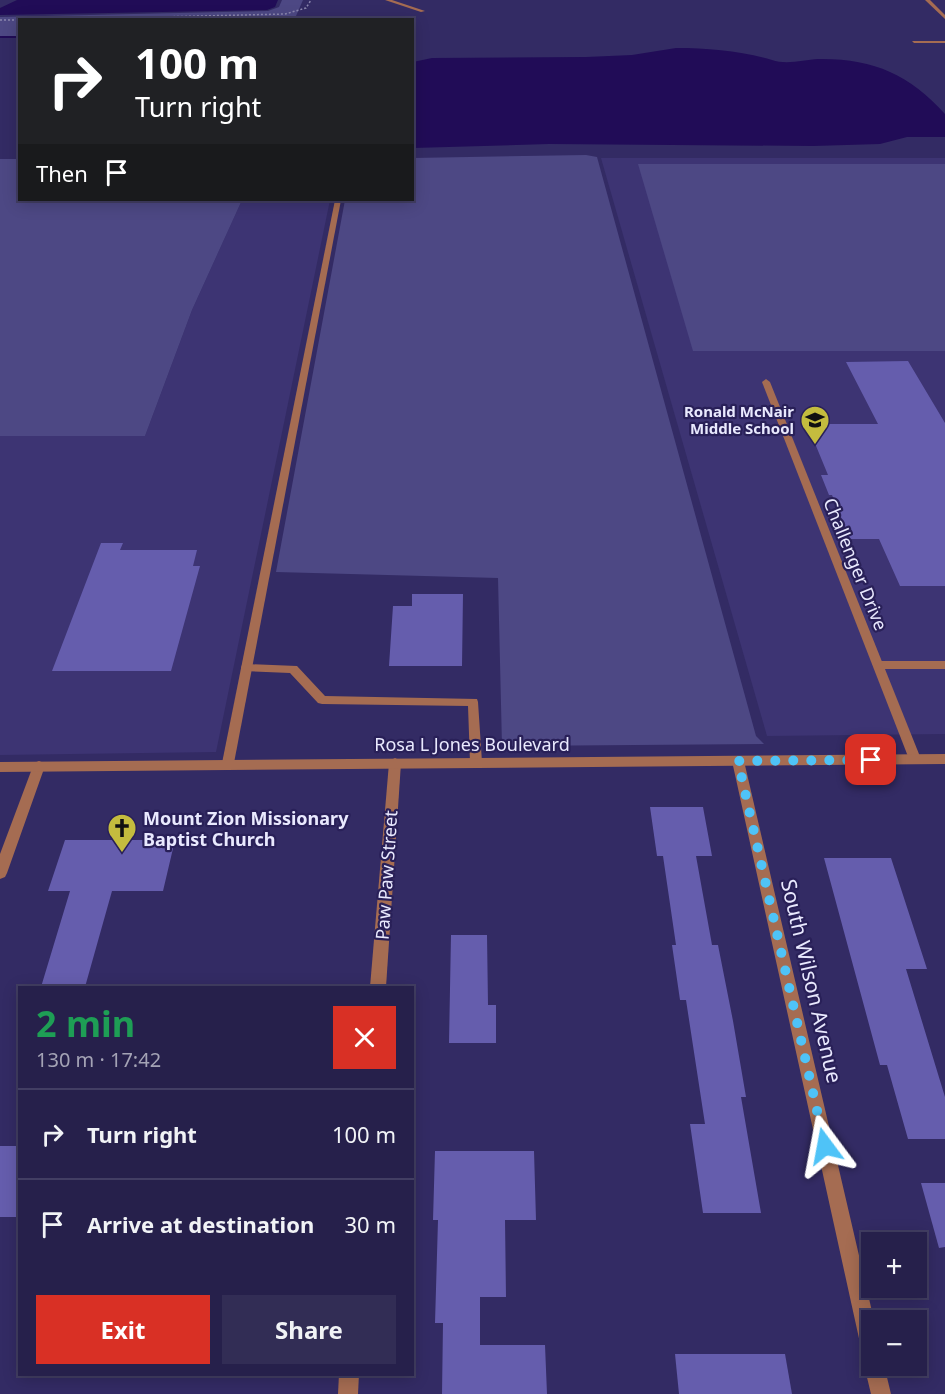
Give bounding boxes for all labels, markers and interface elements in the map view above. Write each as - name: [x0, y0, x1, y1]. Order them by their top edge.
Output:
- text: 100 m: [135, 34, 259, 91]
- icon: right: [36, 42, 114, 120]
- text: Turn right: [135, 88, 261, 125]
- icon: arrive: [100, 156, 133, 189]
- text: Then: [36, 158, 88, 188]
- place label: Ronald McNair Middle School: [684, 401, 794, 438]
- school or university icon: Ronald McNair Middle School: [799, 404, 831, 446]
- street label: Challenger Drive: [818, 494, 894, 634]
- street label: Rosa L Jones Boulevard: [374, 732, 570, 756]
- pin: [845, 734, 896, 785]
- icon: arrive: [854, 743, 887, 776]
- place label: Mount Zion Missionary Baptist Church: [143, 806, 349, 851]
- street label: Paw Paw Street: [369, 809, 403, 941]
- church icon: Mount Zion Missionary Baptist Church: [106, 812, 138, 854]
- street label: South Wilson Avenue: [775, 876, 849, 1086]
- text: 2 min: [36, 999, 135, 1048]
- button: close: [333, 1006, 396, 1069]
- text: 130 m · 17:42: [36, 1046, 161, 1073]
- position arrow: [793, 1114, 857, 1178]
- icon: right: [36, 1118, 69, 1151]
- text: Turn right: [87, 1119, 197, 1149]
- text: 100 m: [332, 1119, 396, 1149]
- icon: arrive: [36, 1208, 69, 1241]
- text: Arrive at destination: [87, 1209, 314, 1239]
- text: 30 m: [345, 1209, 396, 1239]
- map controls: [861, 1232, 927, 1376]
- button: +: [861, 1232, 927, 1298]
- button: Exit: [36, 1295, 210, 1364]
- button: Share: [222, 1295, 396, 1364]
- button: −: [861, 1310, 927, 1376]

